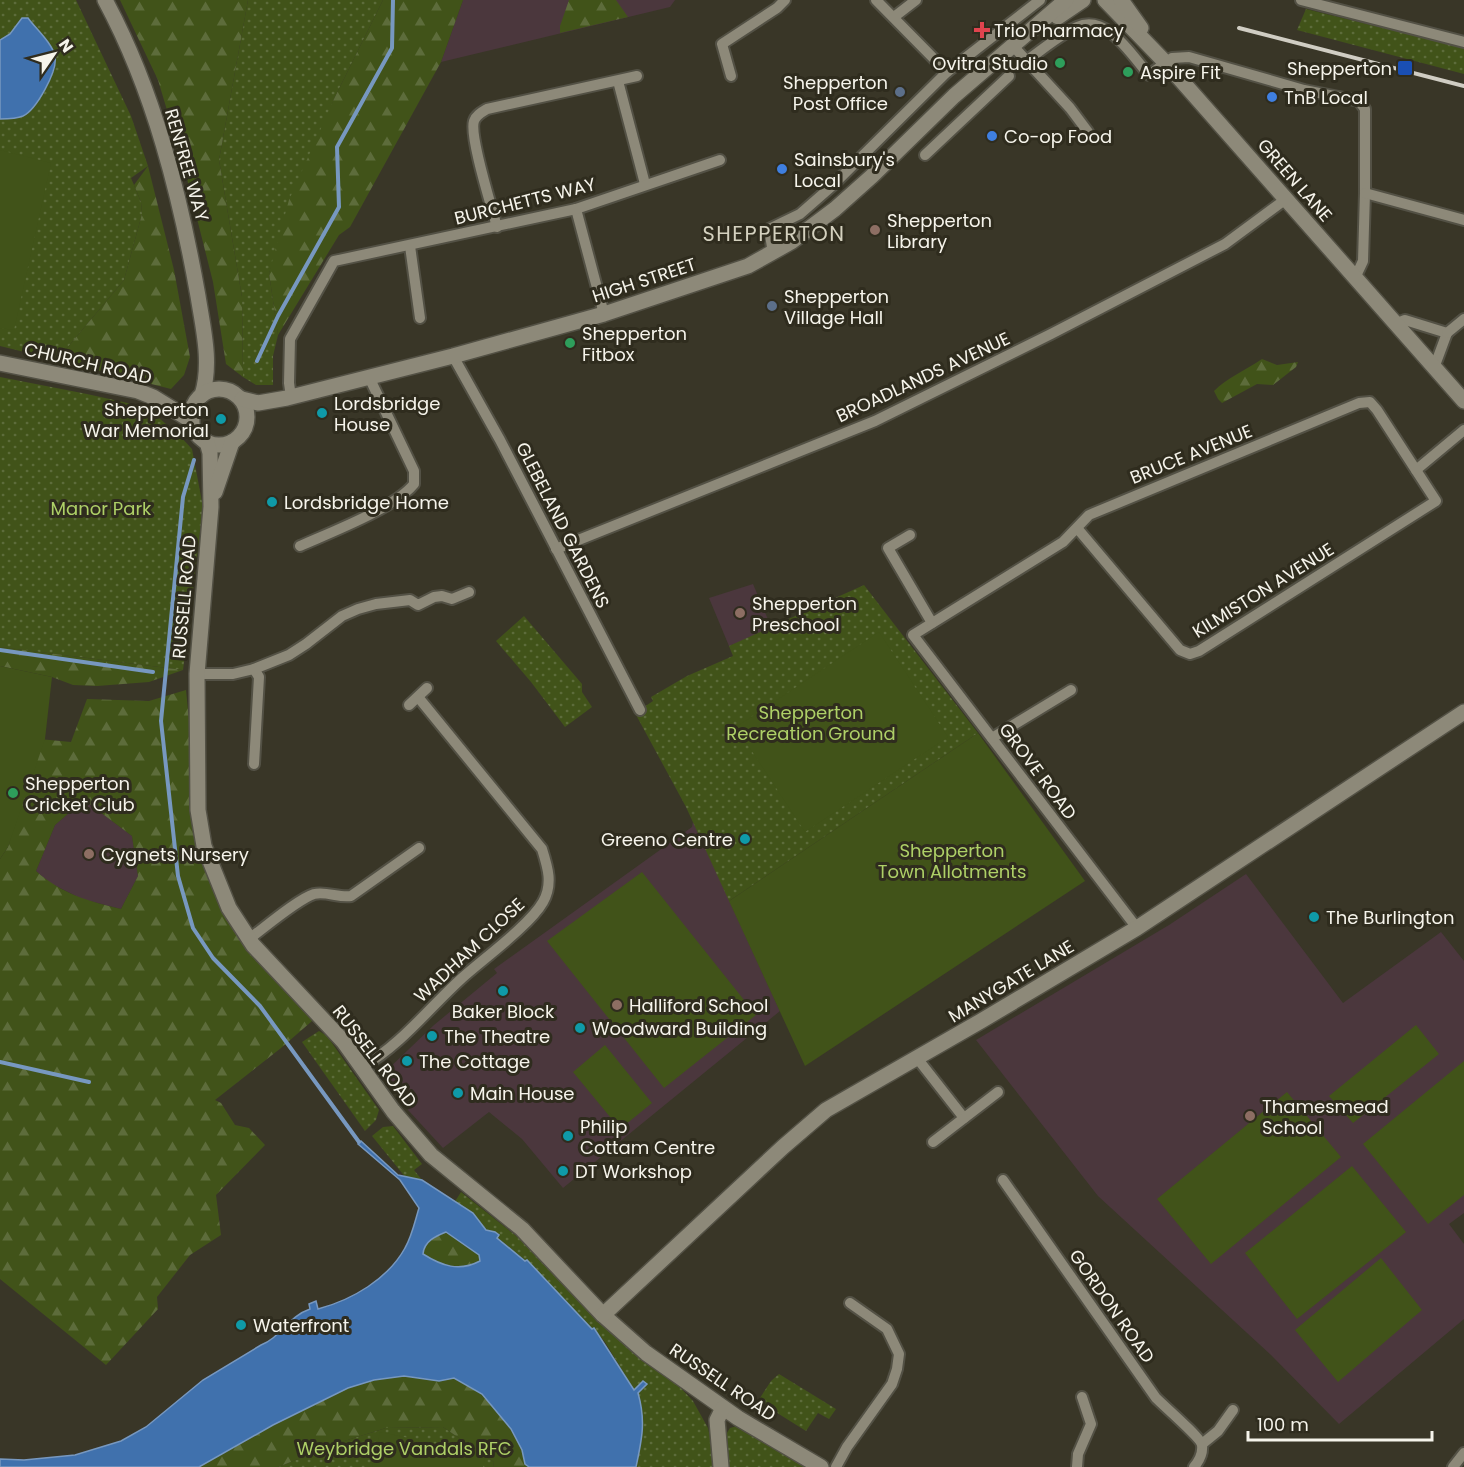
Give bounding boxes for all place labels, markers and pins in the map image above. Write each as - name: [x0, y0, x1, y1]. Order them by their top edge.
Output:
- place label: Trio Pharmacy: [994, 18, 1124, 43]
- marker: Trio Pharmacy: [975, 23, 989, 37]
- place label: Ovitra Studio: [932, 51, 1048, 76]
- marker: Ovitra Studio: [1053, 56, 1067, 70]
- place label: Shepperton: [1287, 56, 1392, 81]
- marker: Shepperton: [1396, 59, 1414, 77]
- place label: Aspire Fit: [1140, 60, 1221, 85]
- marker: Aspire Fit: [1121, 65, 1135, 79]
- place label: Shepperton Post Office: [783, 70, 888, 116]
- marker: Shepperton Post Office: [893, 85, 907, 99]
- place label: TnB Local: [1284, 85, 1368, 110]
- marker: TnB Local: [1265, 90, 1279, 104]
- place label: Co-op Food: [1004, 124, 1112, 149]
- marker: Co-op Food: [985, 129, 999, 143]
- place label: Sainsbury's Local: [794, 147, 895, 193]
- marker: Sainsbury's Local: [775, 162, 789, 176]
- place label: Shepperton Library: [887, 208, 992, 254]
- marker: Shepperton Library: [868, 223, 882, 237]
- place label: Shepperton Village Hall: [784, 284, 889, 330]
- marker: Shepperton Village Hall: [765, 299, 779, 313]
- place label: Shepperton Fitbox: [582, 321, 687, 367]
- marker: Shepperton Fitbox: [563, 336, 577, 350]
- place label: Lordsbridge House: [334, 391, 440, 437]
- place label: Shepperton War Memorial: [83, 397, 209, 443]
- marker: Lordsbridge House: [315, 406, 329, 420]
- marker: Shepperton War Memorial: [214, 412, 228, 426]
- place label: Lordsbridge Home: [284, 490, 449, 515]
- marker: Lordsbridge Home: [265, 495, 279, 509]
- place label: Shepperton Preschool: [752, 591, 857, 637]
- marker: Shepperton Preschool: [733, 606, 747, 620]
- place label: Shepperton Cricket Club: [25, 771, 135, 817]
- marker: Shepperton Cricket Club: [6, 786, 20, 800]
- place label: Greeno Centre: [601, 827, 733, 852]
- marker: Greeno Centre: [738, 832, 752, 846]
- place label: Cygnets Nursery: [101, 842, 249, 867]
- marker: Cygnets Nursery: [82, 847, 96, 861]
- place label: The Burlington: [1326, 905, 1455, 930]
- marker: The Burlington: [1307, 910, 1321, 924]
- marker: Baker Block: [496, 984, 510, 998]
- place label: Halliford School: [629, 993, 769, 1018]
- marker: Halliford School: [610, 998, 624, 1012]
- place label: Baker Block: [452, 999, 555, 1024]
- place label: Woodward Building: [592, 1016, 767, 1041]
- marker: Woodward Building: [573, 1021, 587, 1035]
- place label: The Theatre: [444, 1024, 550, 1049]
- marker: The Theatre: [425, 1029, 439, 1043]
- place label: The Cottage: [419, 1049, 530, 1074]
- marker: The Cottage: [400, 1054, 414, 1068]
- place label: Main House: [470, 1081, 574, 1106]
- marker: Main House: [451, 1086, 465, 1100]
- place label: Thamesmead School: [1262, 1094, 1389, 1140]
- marker: Thamesmead School: [1243, 1109, 1257, 1123]
- place label: Philip Cottam Centre: [580, 1114, 715, 1160]
- marker: Philip Cottam Centre: [561, 1129, 575, 1143]
- place label: DT Workshop: [575, 1159, 692, 1184]
- marker: DT Workshop: [556, 1164, 570, 1178]
- place label: Waterfront: [253, 1313, 349, 1338]
- marker: Waterfront: [234, 1318, 248, 1332]

